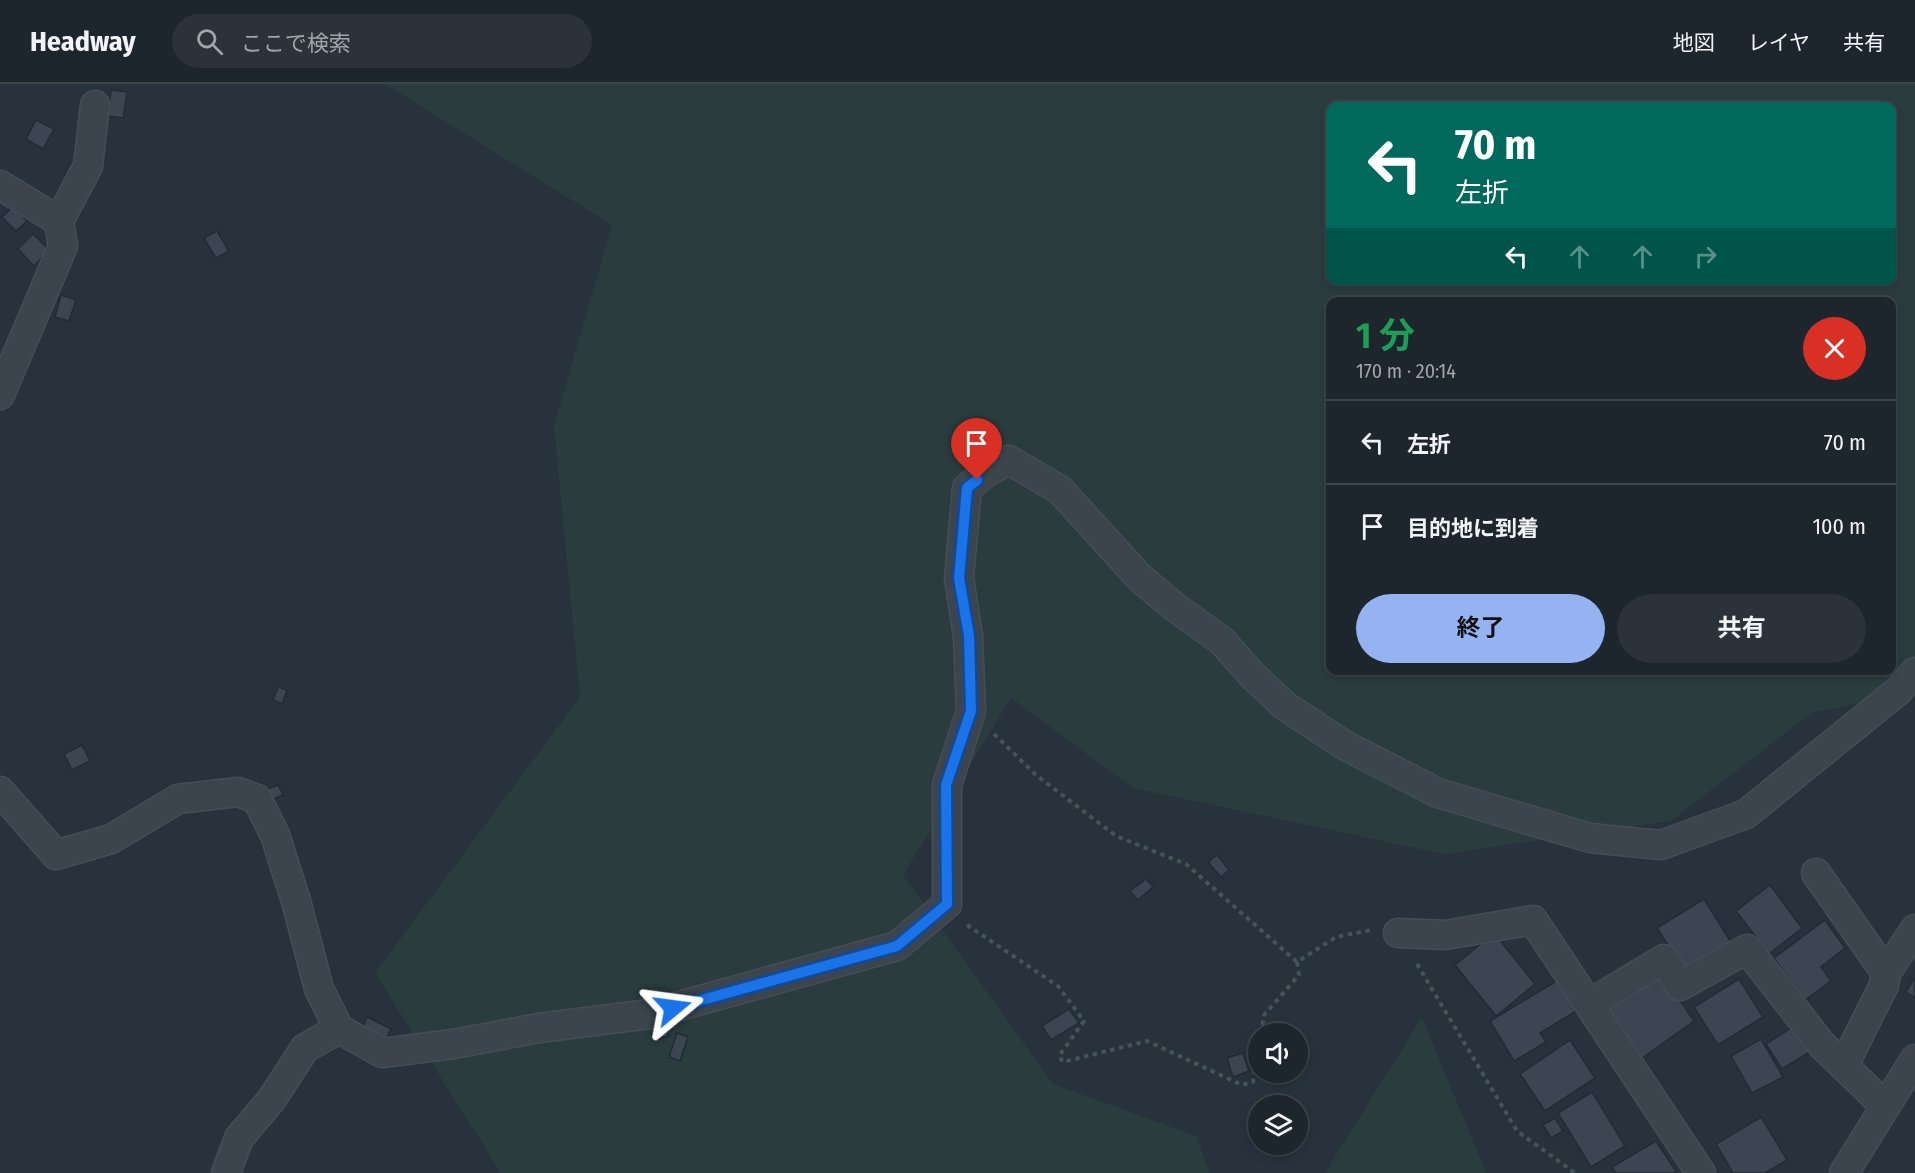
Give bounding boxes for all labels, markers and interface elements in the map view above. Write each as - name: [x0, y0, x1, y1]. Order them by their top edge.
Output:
- search box: [172, 14, 592, 68]
- text: Headway: [30, 25, 136, 58]
- icon: search: [193, 25, 226, 58]
- text: ここで検索: [241, 30, 351, 57]
- text: 地図: [1673, 30, 1715, 56]
- text: レイヤ: [1748, 30, 1810, 56]
- text: 共有: [1843, 30, 1885, 56]
- text: 70 m: [1455, 120, 1536, 170]
- icon: left: [1356, 126, 1434, 204]
- text: 左折: [1455, 177, 1509, 209]
- icon: left: [1500, 240, 1533, 273]
- icon: ahead: [1563, 240, 1596, 273]
- icon: ahead: [1626, 240, 1659, 273]
- icon: right: [1689, 240, 1722, 273]
- text: 1 分: [1356, 314, 1415, 358]
- button: close: [1803, 317, 1866, 380]
- text: 170 m · 20:14: [1356, 359, 1456, 383]
- pin: [951, 418, 1002, 480]
- icon: left: [1356, 426, 1389, 459]
- icon: arrive: [960, 427, 993, 460]
- text: 70 m: [1824, 429, 1866, 456]
- text: 左折: [1407, 431, 1451, 458]
- icon: arrive: [1356, 510, 1389, 543]
- text: 100 m: [1812, 513, 1866, 540]
- text: 目的地に到着: [1407, 515, 1539, 542]
- button: 終了: [1356, 594, 1605, 663]
- button: 共有: [1617, 594, 1866, 663]
- position arrow: [641, 976, 705, 1040]
- map controls: [1248, 1023, 1308, 1155]
- button: sound: [1248, 1023, 1308, 1083]
- button: layers: [1248, 1095, 1308, 1155]

